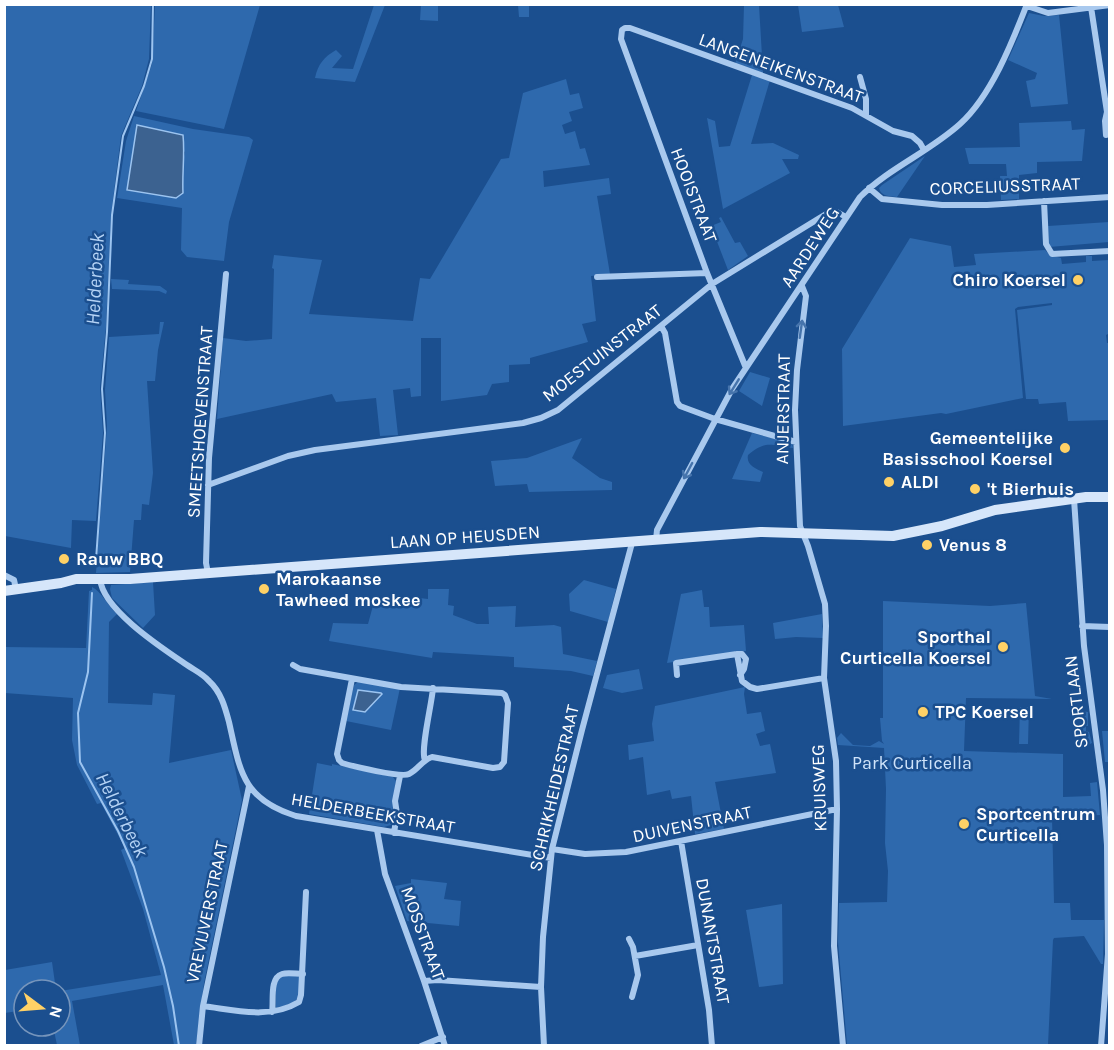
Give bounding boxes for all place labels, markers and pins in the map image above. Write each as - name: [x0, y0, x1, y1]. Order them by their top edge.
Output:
- place label: Chiro Koersel: [953, 269, 1066, 291]
- marker: Chiro Koersel: [1071, 273, 1085, 287]
- place label: Gemeentelijke Basisschool Koersel: [882, 427, 1053, 470]
- marker: Gemeentelijke Basisschool Koersel: [1058, 441, 1072, 455]
- place label: ALDI: [901, 471, 939, 493]
- marker: ALDI: [882, 475, 896, 489]
- place label: 't Bierhuis: [987, 478, 1074, 500]
- marker: 't Bierhuis: [968, 482, 982, 496]
- place label: Venus 8: [939, 534, 1007, 556]
- marker: Venus 8: [920, 538, 934, 552]
- place label: Rauw BBQ: [76, 548, 163, 570]
- marker: Rauw BBQ: [57, 552, 71, 566]
- place label: Marokaanse Tawheed moskee: [276, 568, 420, 611]
- marker: Marokaanse Tawheed moskee: [257, 582, 271, 596]
- place label: Sporthal Curticella Koersel: [840, 626, 991, 669]
- marker: Sporthal Curticella Koersel: [996, 640, 1010, 654]
- place label: TPC Koersel: [935, 701, 1034, 723]
- marker: TPC Koersel: [916, 705, 930, 719]
- place label: Sportcentrum Curticella: [976, 803, 1096, 846]
- marker: Sportcentrum Curticella: [957, 817, 971, 831]

